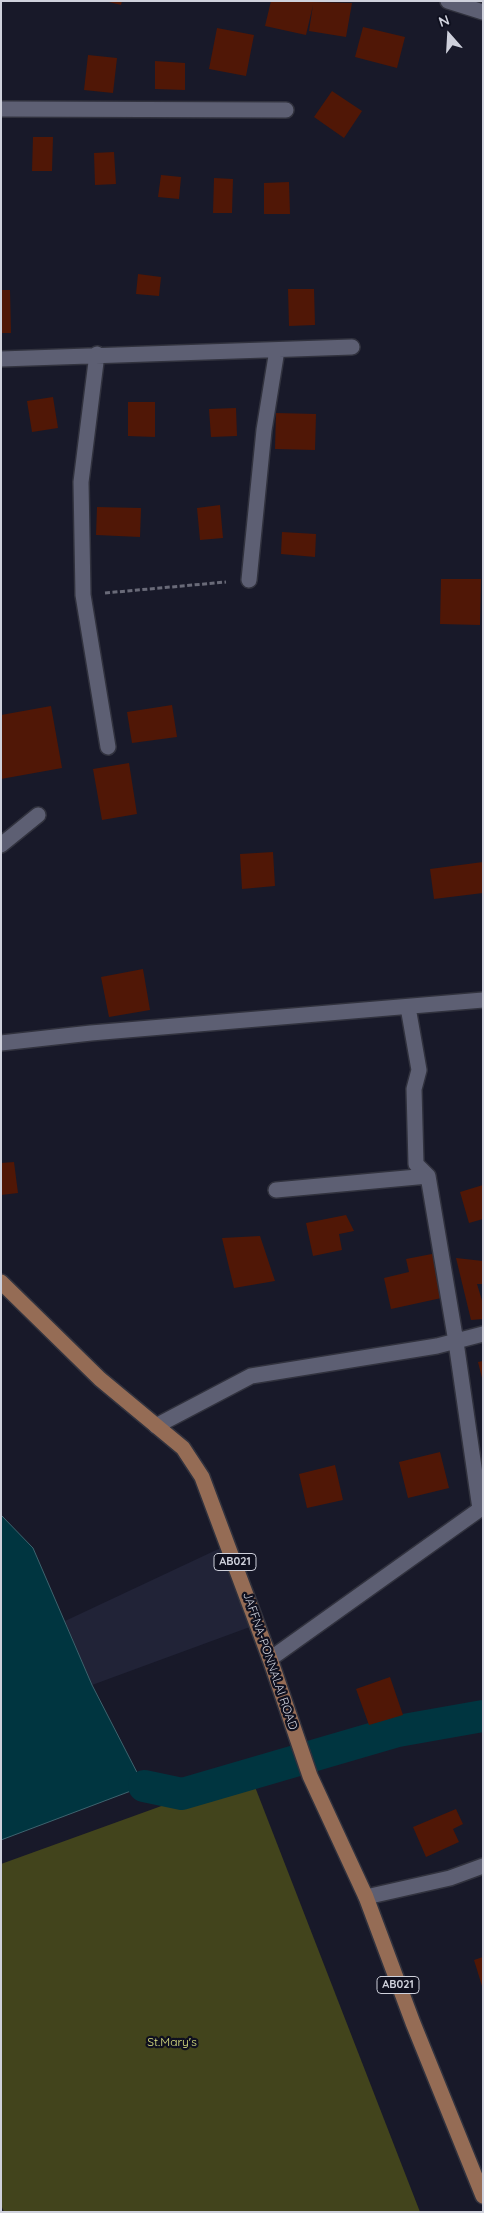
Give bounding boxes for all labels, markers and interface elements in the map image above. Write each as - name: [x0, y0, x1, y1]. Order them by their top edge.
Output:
- north arrow: [424, 10, 474, 60]
- text: N: [436, 11, 452, 31]
- road number: AB021: [214, 1554, 256, 1570]
- street label: JAFFNA-PONNALAI ROAD: [240, 1590, 300, 1732]
- road number: AB021: [377, 1976, 419, 1994]
- park label: St.Mary's: [147, 2035, 197, 2049]

